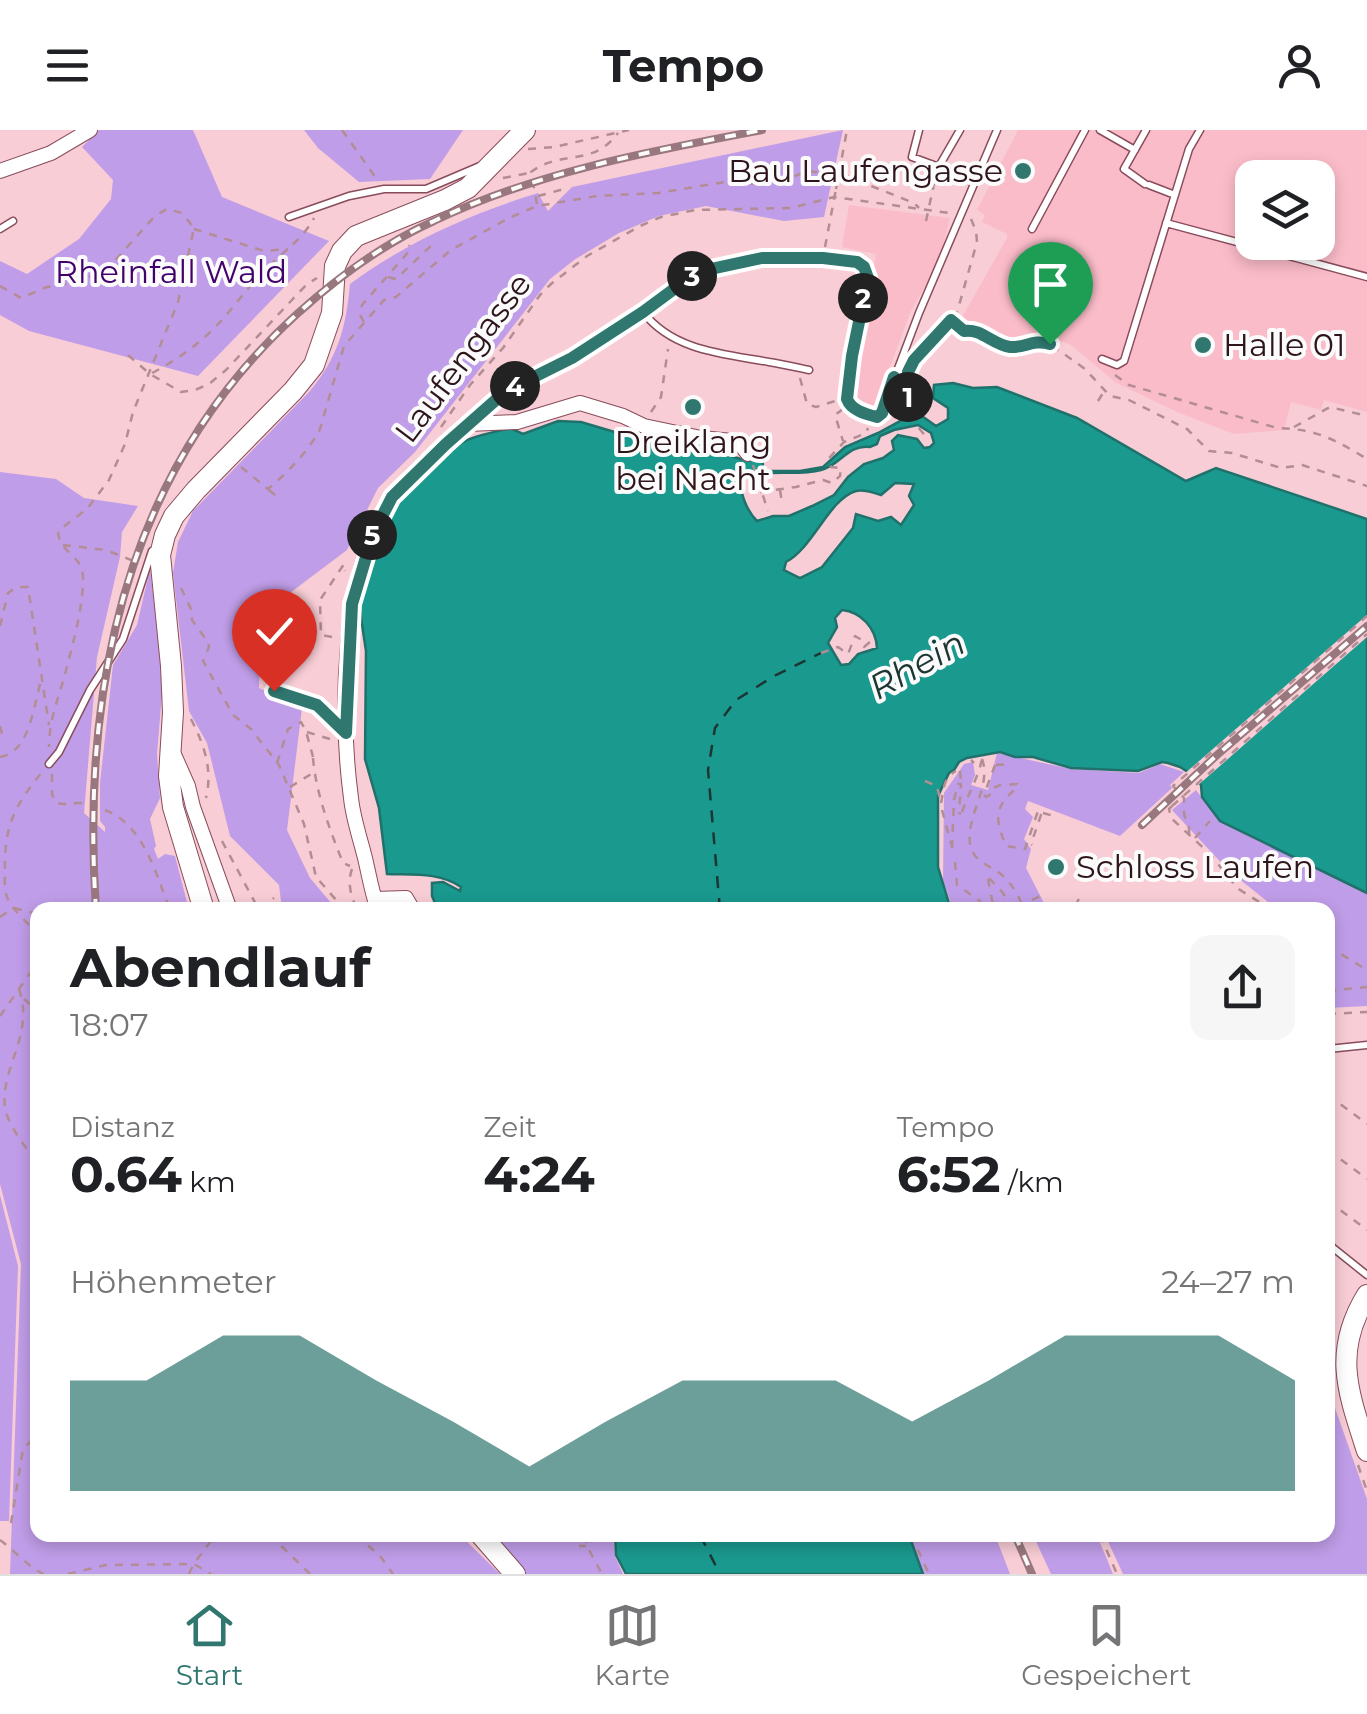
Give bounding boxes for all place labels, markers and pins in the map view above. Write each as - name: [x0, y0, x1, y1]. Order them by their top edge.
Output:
- place label: Bau Laufengasse: [728, 151, 1003, 190]
- marker: Bau Laufengasse: [1012, 160, 1034, 182]
- pin: [1008, 242, 1093, 345]
- pin: 3: [667, 251, 717, 301]
- pin: 2: [838, 273, 888, 323]
- place label: Halle 01: [1223, 325, 1346, 364]
- marker: Halle 01: [1192, 334, 1214, 356]
- pin: 4: [490, 361, 540, 411]
- pin: 1: [883, 372, 933, 422]
- marker: Dreiklang bei Nacht: [682, 396, 704, 418]
- place label: Dreiklang bei Nacht: [615, 422, 771, 498]
- pin: 5: [347, 510, 397, 560]
- pin: [232, 589, 317, 692]
- place label: Schloss Laufen: [1076, 847, 1314, 886]
- marker: Schloss Laufen: [1045, 856, 1067, 878]

